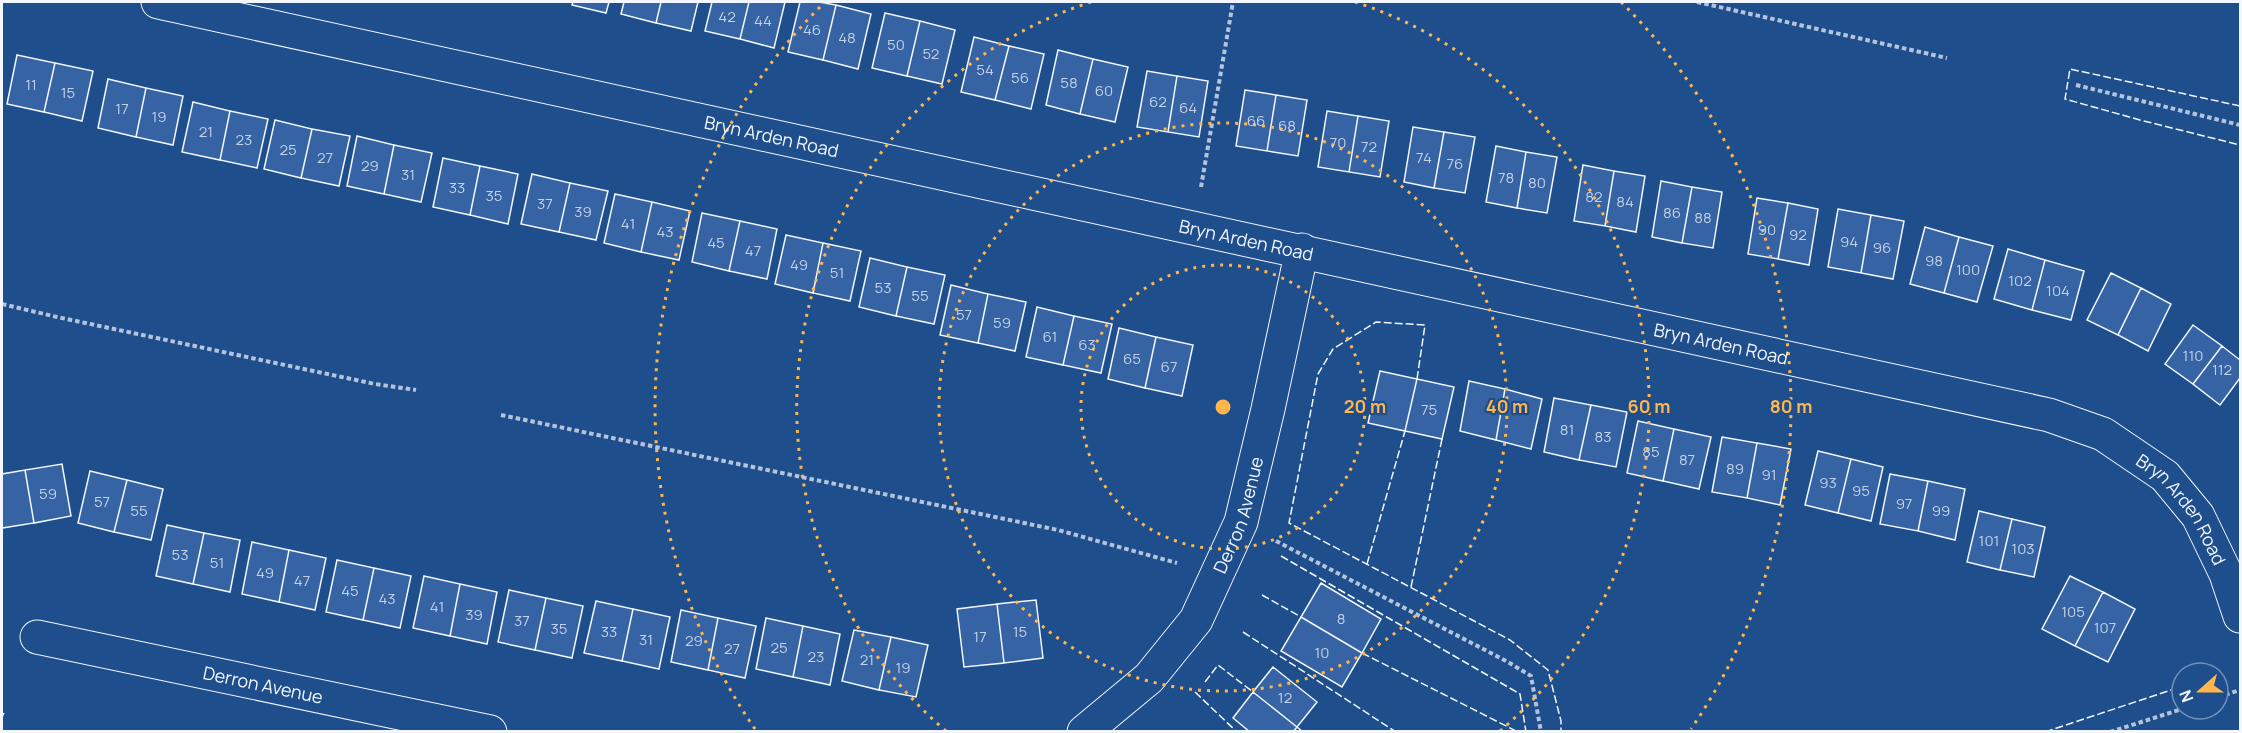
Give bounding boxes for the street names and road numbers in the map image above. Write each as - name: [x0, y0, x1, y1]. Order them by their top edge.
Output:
- street label: Bryn Arden Road: [702, 110, 841, 162]
- street label: Bryn Arden Road: [1177, 213, 1316, 266]
- street label: Bryn Arden Road: [1652, 317, 1791, 370]
- street label: Bryn Arden Road: [2132, 448, 2232, 569]
- street label: Derron Avenue: [1207, 454, 1268, 577]
- street label: Derron Avenue: [201, 660, 325, 709]

